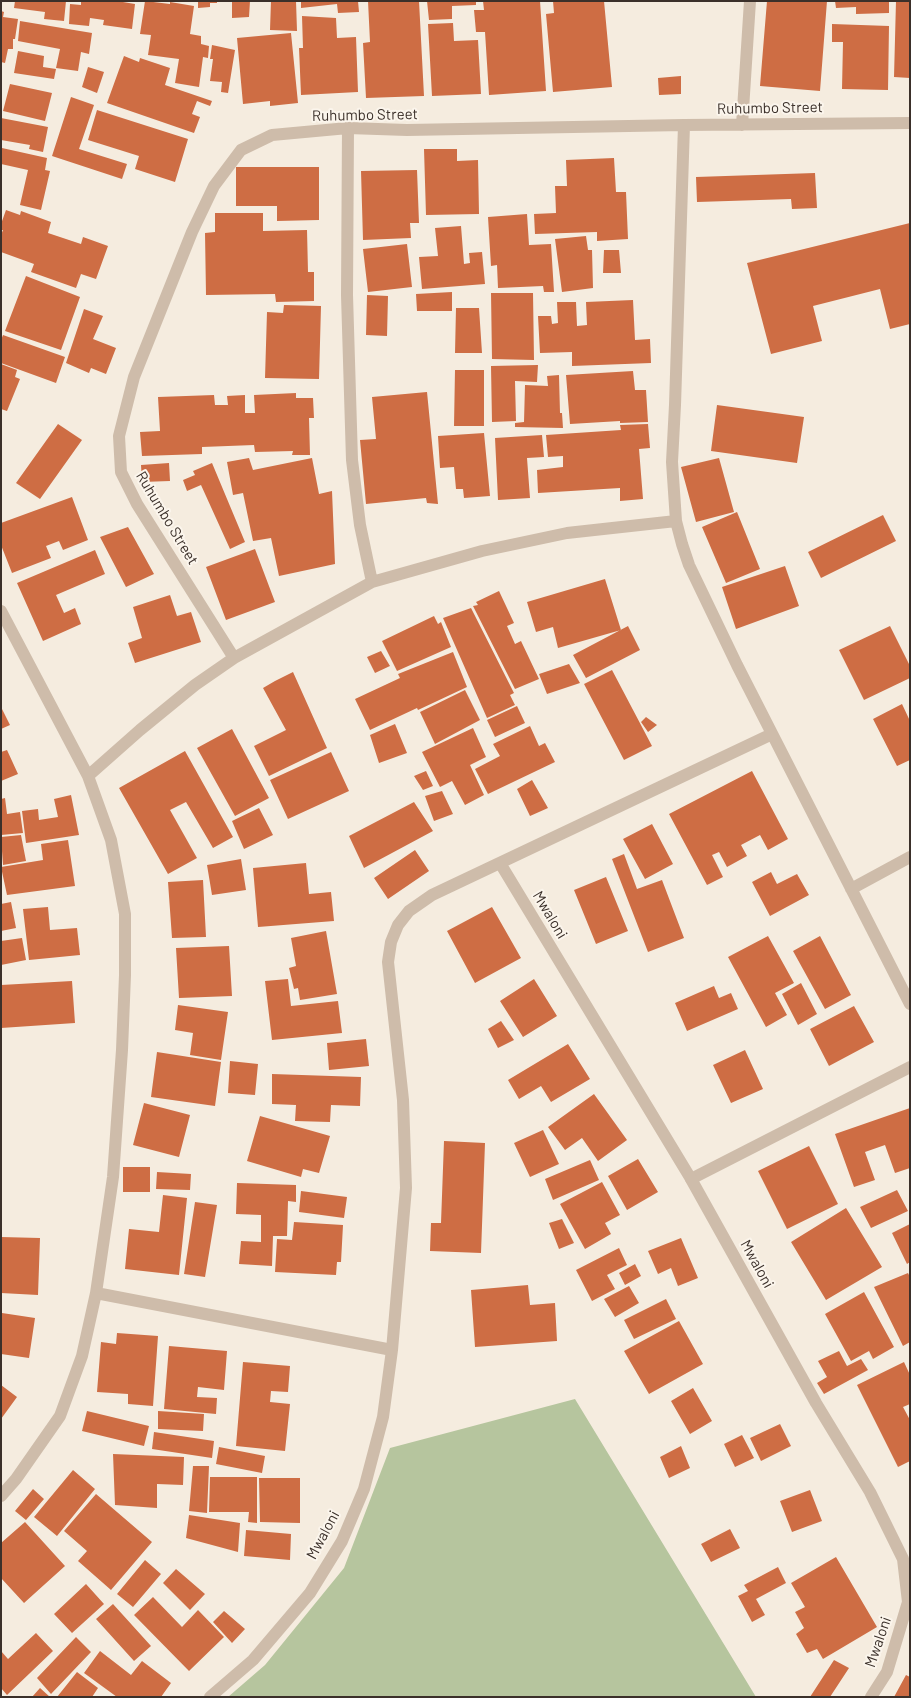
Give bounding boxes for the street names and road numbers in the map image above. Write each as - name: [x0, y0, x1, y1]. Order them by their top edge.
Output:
- street label: Ruhumbo Street: [717, 98, 823, 118]
- street label: Ruhumbo Street: [312, 105, 418, 125]
- street label: Ruhumbo Street: [132, 468, 202, 568]
- street label: Mwaloni: [529, 888, 571, 942]
- street label: Mwaloni: [736, 1237, 778, 1291]
- street label: Mwaloni: [303, 1508, 343, 1562]
- street label: Mwaloni: [861, 1614, 895, 1670]

